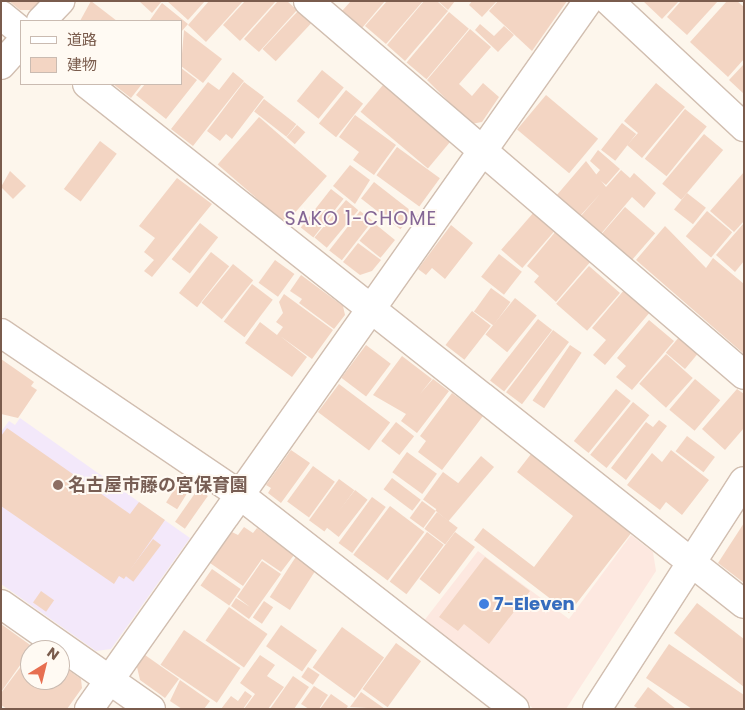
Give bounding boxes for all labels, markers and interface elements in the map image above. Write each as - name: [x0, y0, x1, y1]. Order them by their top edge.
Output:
- legend: [20, 20, 182, 85]
- text: 道路: [67, 29, 97, 50]
- text: 建物: [67, 54, 97, 75]
- district label: SAKO 1-CHOME: [283, 208, 439, 230]
- place label: 名古屋市藤の宮保育園: [68, 474, 248, 496]
- marker: 名古屋市藤の宮保育園: [52, 479, 64, 491]
- place label: 7-Eleven: [494, 593, 575, 615]
- marker: 7-Eleven: [478, 598, 490, 610]
- north arrow: [20, 640, 70, 690]
- text: N: [43, 642, 63, 665]

